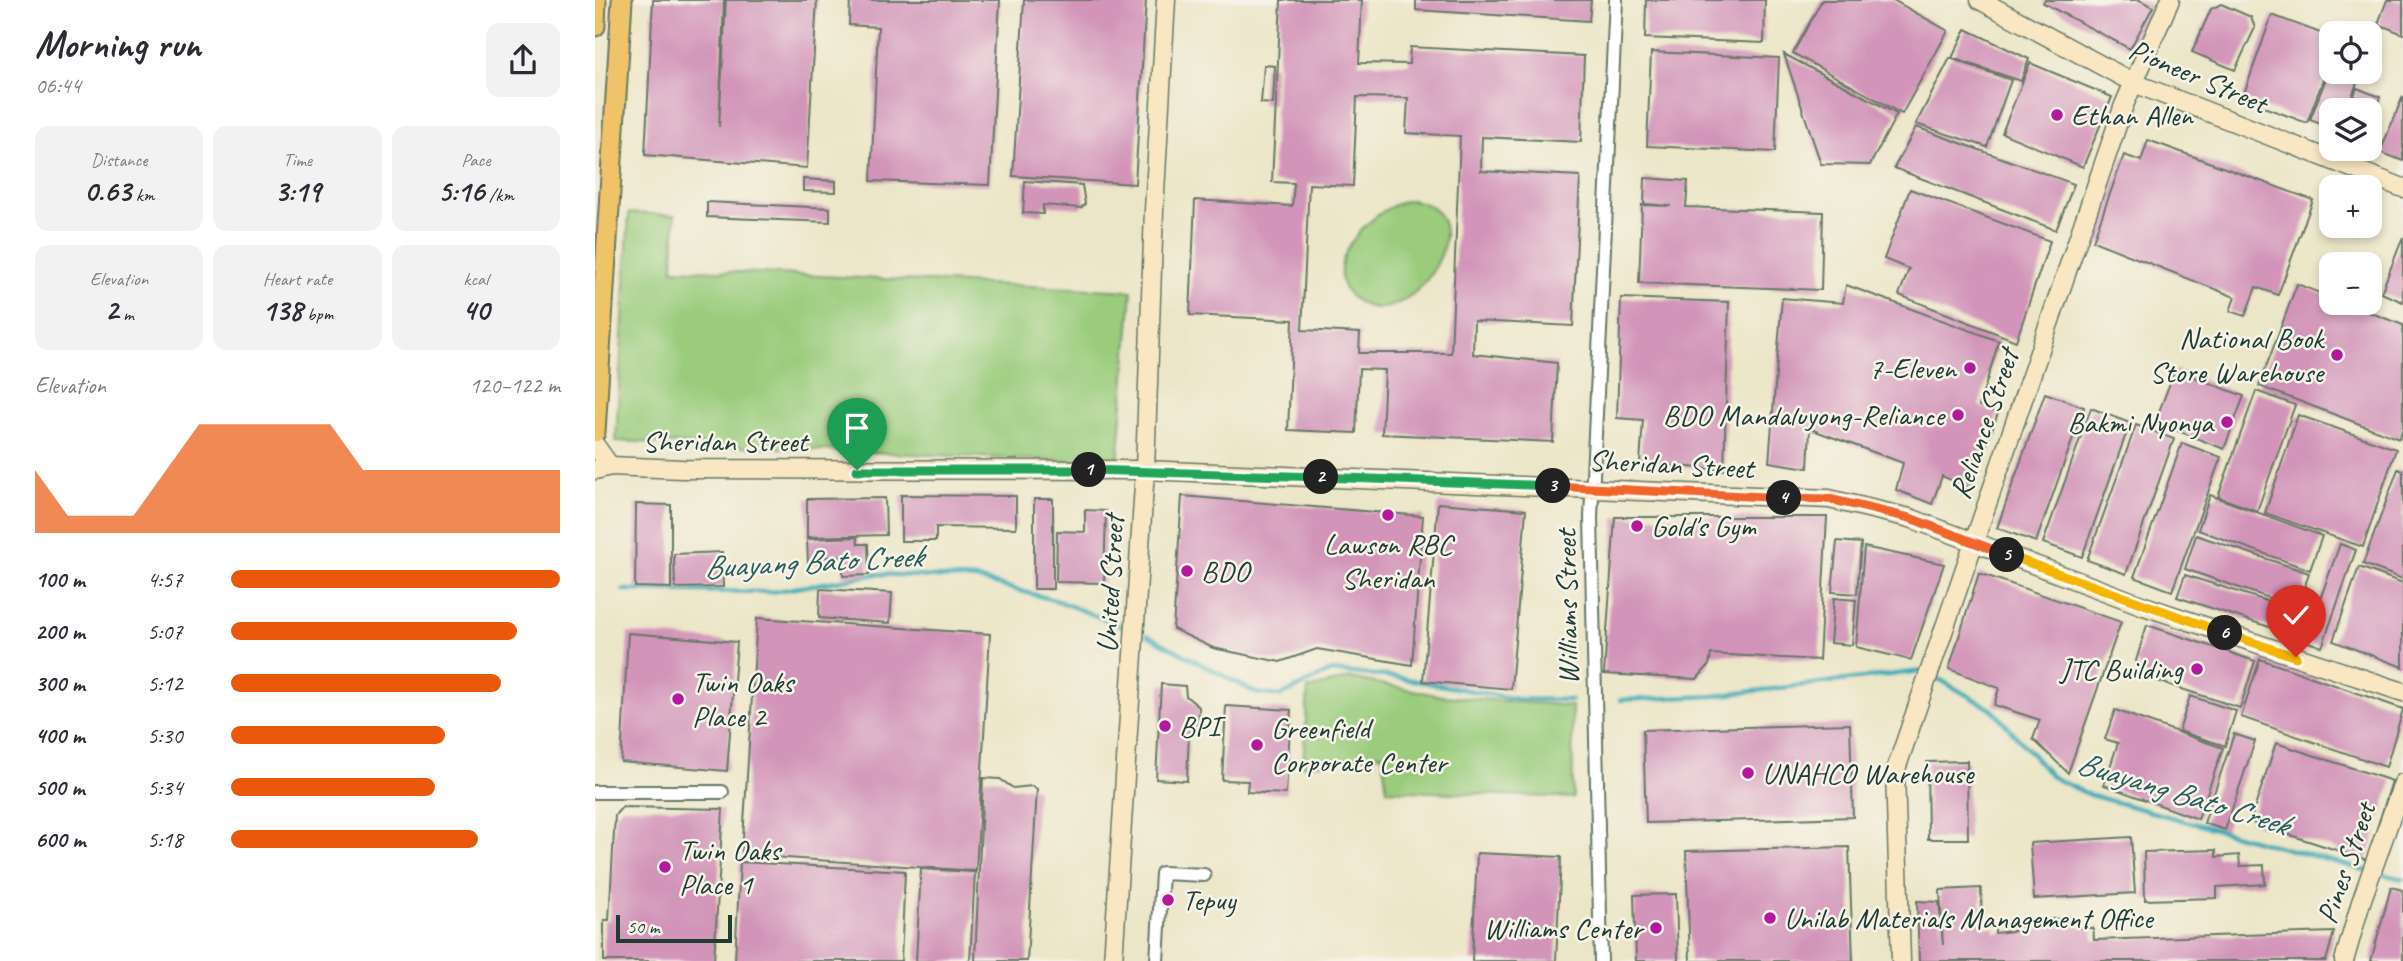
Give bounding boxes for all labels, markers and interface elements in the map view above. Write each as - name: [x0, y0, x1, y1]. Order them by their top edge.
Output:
- text: Morning run: [35, 21, 201, 68]
- map controls: [2319, 21, 2382, 315]
- button: locate: [2319, 21, 2382, 84]
- button: share: [486, 23, 560, 97]
- street label: Pioneer Street: [2123, 30, 2276, 123]
- text: 06:44: [35, 71, 81, 100]
- place label: Ethan Allen: [2071, 96, 2194, 134]
- button: layers: [2319, 98, 2382, 161]
- marker: Ethan Allen: [2049, 107, 2065, 123]
- text: Distance: [91, 148, 148, 172]
- text: Time: [283, 148, 312, 172]
- text: Pace: [461, 148, 490, 172]
- text: 0.63: [84, 172, 131, 210]
- text: 3:19: [274, 172, 321, 210]
- text: 5:16: [438, 172, 484, 210]
- button: +: [2319, 175, 2382, 238]
- text: km: [131, 183, 154, 207]
- text: /km: [484, 183, 514, 207]
- button: −: [2319, 252, 2382, 315]
- text: Elevation: [90, 267, 148, 291]
- text: Heart rate: [263, 267, 332, 291]
- text: kcal: [463, 267, 488, 291]
- text: 2: [105, 291, 118, 329]
- text: 138: [262, 291, 302, 329]
- text: 40: [462, 291, 489, 329]
- text: m: [118, 302, 134, 326]
- text: bpm: [302, 302, 333, 326]
- place label: National Book Store Warehouse: [2149, 319, 2325, 391]
- street label: Reliance Street: [1941, 340, 2029, 504]
- marker: National Book Store Warehouse: [2329, 347, 2345, 363]
- place label: 7-Eleven: [1869, 349, 1957, 387]
- marker: 7-Eleven: [1962, 360, 1978, 376]
- text: Elevation: [35, 371, 106, 400]
- text: 120–122 m: [469, 371, 560, 400]
- place label: BDO Mandaluyong-Reliance: [1663, 396, 1946, 434]
- pin: [827, 398, 887, 470]
- place label: Bakmi Nyonya: [2067, 403, 2215, 441]
- marker: BDO Mandaluyong-Reliance: [1950, 407, 1966, 423]
- icon: arrive: [838, 409, 876, 447]
- marker: Bakmi Nyonya: [2219, 414, 2235, 430]
- street label: Sheridan Street: [643, 422, 810, 460]
- street label: Sheridan Street: [1588, 441, 1757, 487]
- pin: 1: [1071, 452, 1107, 488]
- text: 1: [1084, 457, 1093, 481]
- pin: 2: [1303, 460, 1339, 494]
- text: 2: [1316, 464, 1325, 488]
- pin: 3: [1535, 468, 1571, 504]
- text: 3: [1548, 473, 1557, 497]
- pin: 4: [1767, 480, 1801, 516]
- text: 4: [1779, 485, 1788, 509]
- marker: Lawson RBC Sheridan: [1380, 507, 1396, 523]
- place label: Gold's Gym: [1651, 507, 1757, 545]
- street label: United Street: [1087, 510, 1133, 654]
- marker: Gold's Gym: [1629, 518, 1645, 534]
- place label: Lawson RBC Sheridan: [1324, 525, 1456, 597]
- street label: Williams Street: [1547, 526, 1587, 685]
- water label: Buayang Bato Creek: [703, 535, 930, 588]
- pin: 5: [1989, 538, 2025, 572]
- text: 5: [2002, 542, 2011, 566]
- place label: BDO: [1201, 552, 1252, 590]
- marker: BDO: [1179, 563, 1195, 579]
- text: 100 m: [35, 565, 85, 594]
- text: 4:57: [147, 565, 183, 594]
- pin: [2266, 585, 2326, 657]
- icon: check: [2277, 596, 2315, 634]
- pin: 6: [2207, 616, 2243, 650]
- text: 200 m: [35, 617, 85, 646]
- text: 5:07: [147, 617, 183, 646]
- text: 6: [2220, 620, 2229, 644]
- place label: JTC Building: [2058, 650, 2184, 688]
- marker: JTC Building: [2189, 661, 2205, 677]
- place label: Twin Oaks Place 2: [692, 663, 796, 735]
- text: 300 m: [35, 669, 85, 698]
- text: 5:12: [147, 669, 183, 698]
- marker: Twin Oaks Place 2: [670, 691, 686, 707]
- place label: BPI: [1179, 707, 1227, 745]
- place label: Greenfield Corporate Center: [1271, 709, 1450, 781]
- marker: BPI: [1157, 718, 1173, 734]
- text: 400 m: [35, 721, 85, 750]
- text: 5:30: [147, 721, 183, 750]
- marker: Greenfield Corporate Center: [1249, 737, 1265, 753]
- water label: Buayang Bato Creek: [2072, 742, 2299, 847]
- place label: UNAHCO Warehouse: [1762, 754, 1976, 792]
- marker: UNAHCO Warehouse: [1740, 765, 1756, 781]
- text: 500 m: [35, 773, 84, 802]
- text: 5:34: [147, 773, 183, 802]
- street label: Pines Street: [2308, 795, 2385, 928]
- text: 600 m: [35, 825, 85, 854]
- text: 5:18: [147, 825, 183, 854]
- place label: Twin Oaks Place 1: [679, 831, 783, 903]
- marker: Twin Oaks Place 1: [657, 859, 673, 875]
- place label: Tepuy: [1182, 881, 1237, 919]
- marker: Tepuy: [1160, 892, 1176, 908]
- place label: Unilab Materials Management Office: [1784, 899, 2155, 937]
- place label: Williams Center: [1484, 909, 1645, 947]
- marker: Unilab Materials Management Office: [1762, 910, 1778, 926]
- scale bar: [616, 912, 731, 944]
- text: 50 m: [627, 915, 659, 939]
- marker: Williams Center: [1648, 920, 1664, 936]

